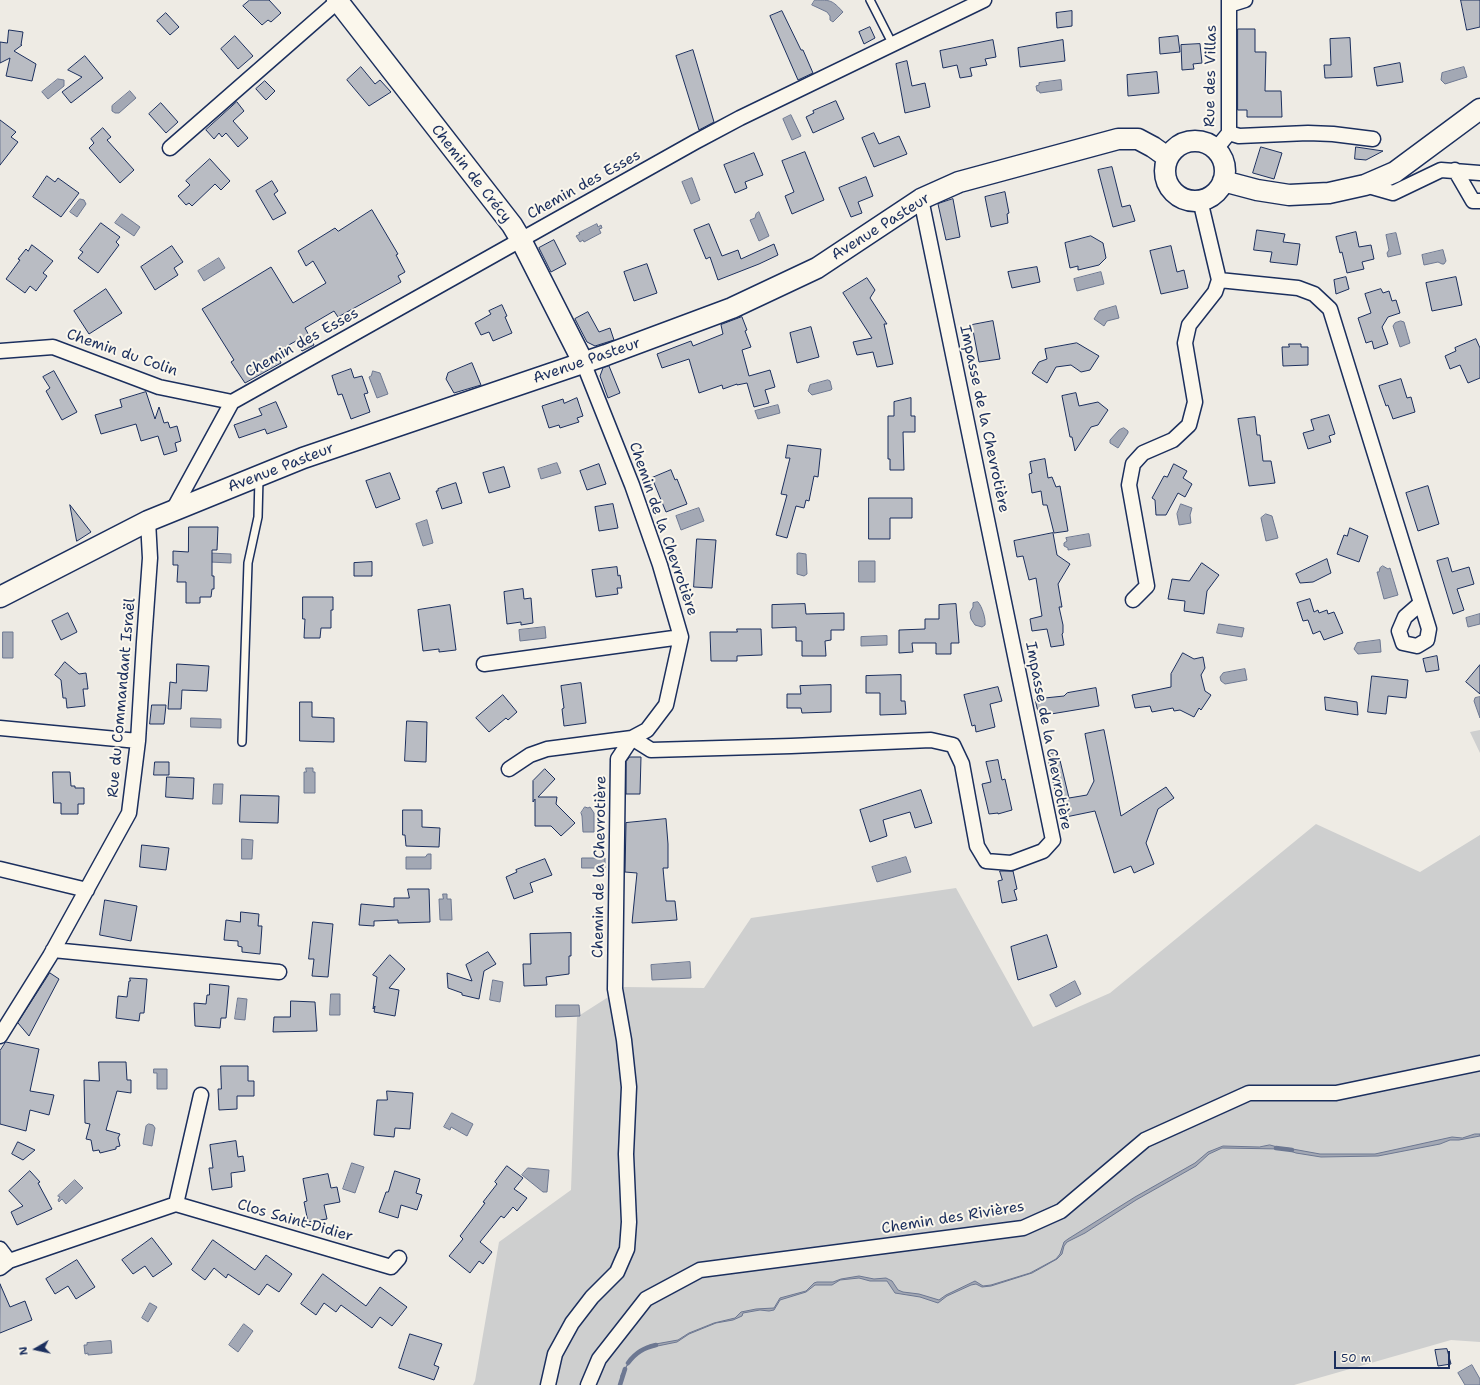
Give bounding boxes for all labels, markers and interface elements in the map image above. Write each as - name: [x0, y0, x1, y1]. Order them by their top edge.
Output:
- street label: Rue des Villas: [1201, 25, 1221, 127]
- street label: Chemin de Crécy: [427, 121, 515, 227]
- street label: Chemin des Esses: [524, 146, 644, 224]
- street label: Avenue Pasteur: [829, 190, 933, 264]
- street label: Chemin des Esses: [242, 304, 362, 382]
- street label: Impasse de la Chevrotière: [955, 324, 1013, 514]
- street label: Chemin du Colin: [64, 326, 180, 380]
- street label: Avenue Pasteur: [531, 334, 643, 388]
- street label: Avenue Pasteur: [225, 439, 337, 497]
- street label: Chemin de la Chevrotière: [625, 440, 701, 618]
- street label: Rue du Commandant Israël: [104, 597, 140, 799]
- street label: Impasse de la Chevrotière: [1021, 640, 1075, 832]
- street label: Chemin de la Chevrotière: [589, 776, 611, 958]
- street label: Clos Saint-Didier: [235, 1196, 355, 1246]
- street label: Chemin des Rivières: [880, 1198, 1026, 1238]
- north arrow: [16, 1329, 56, 1369]
- scale bar: [1336, 1343, 1452, 1369]
- text: N: [16, 1345, 32, 1356]
- text: 50 m: [1341, 1350, 1371, 1366]

